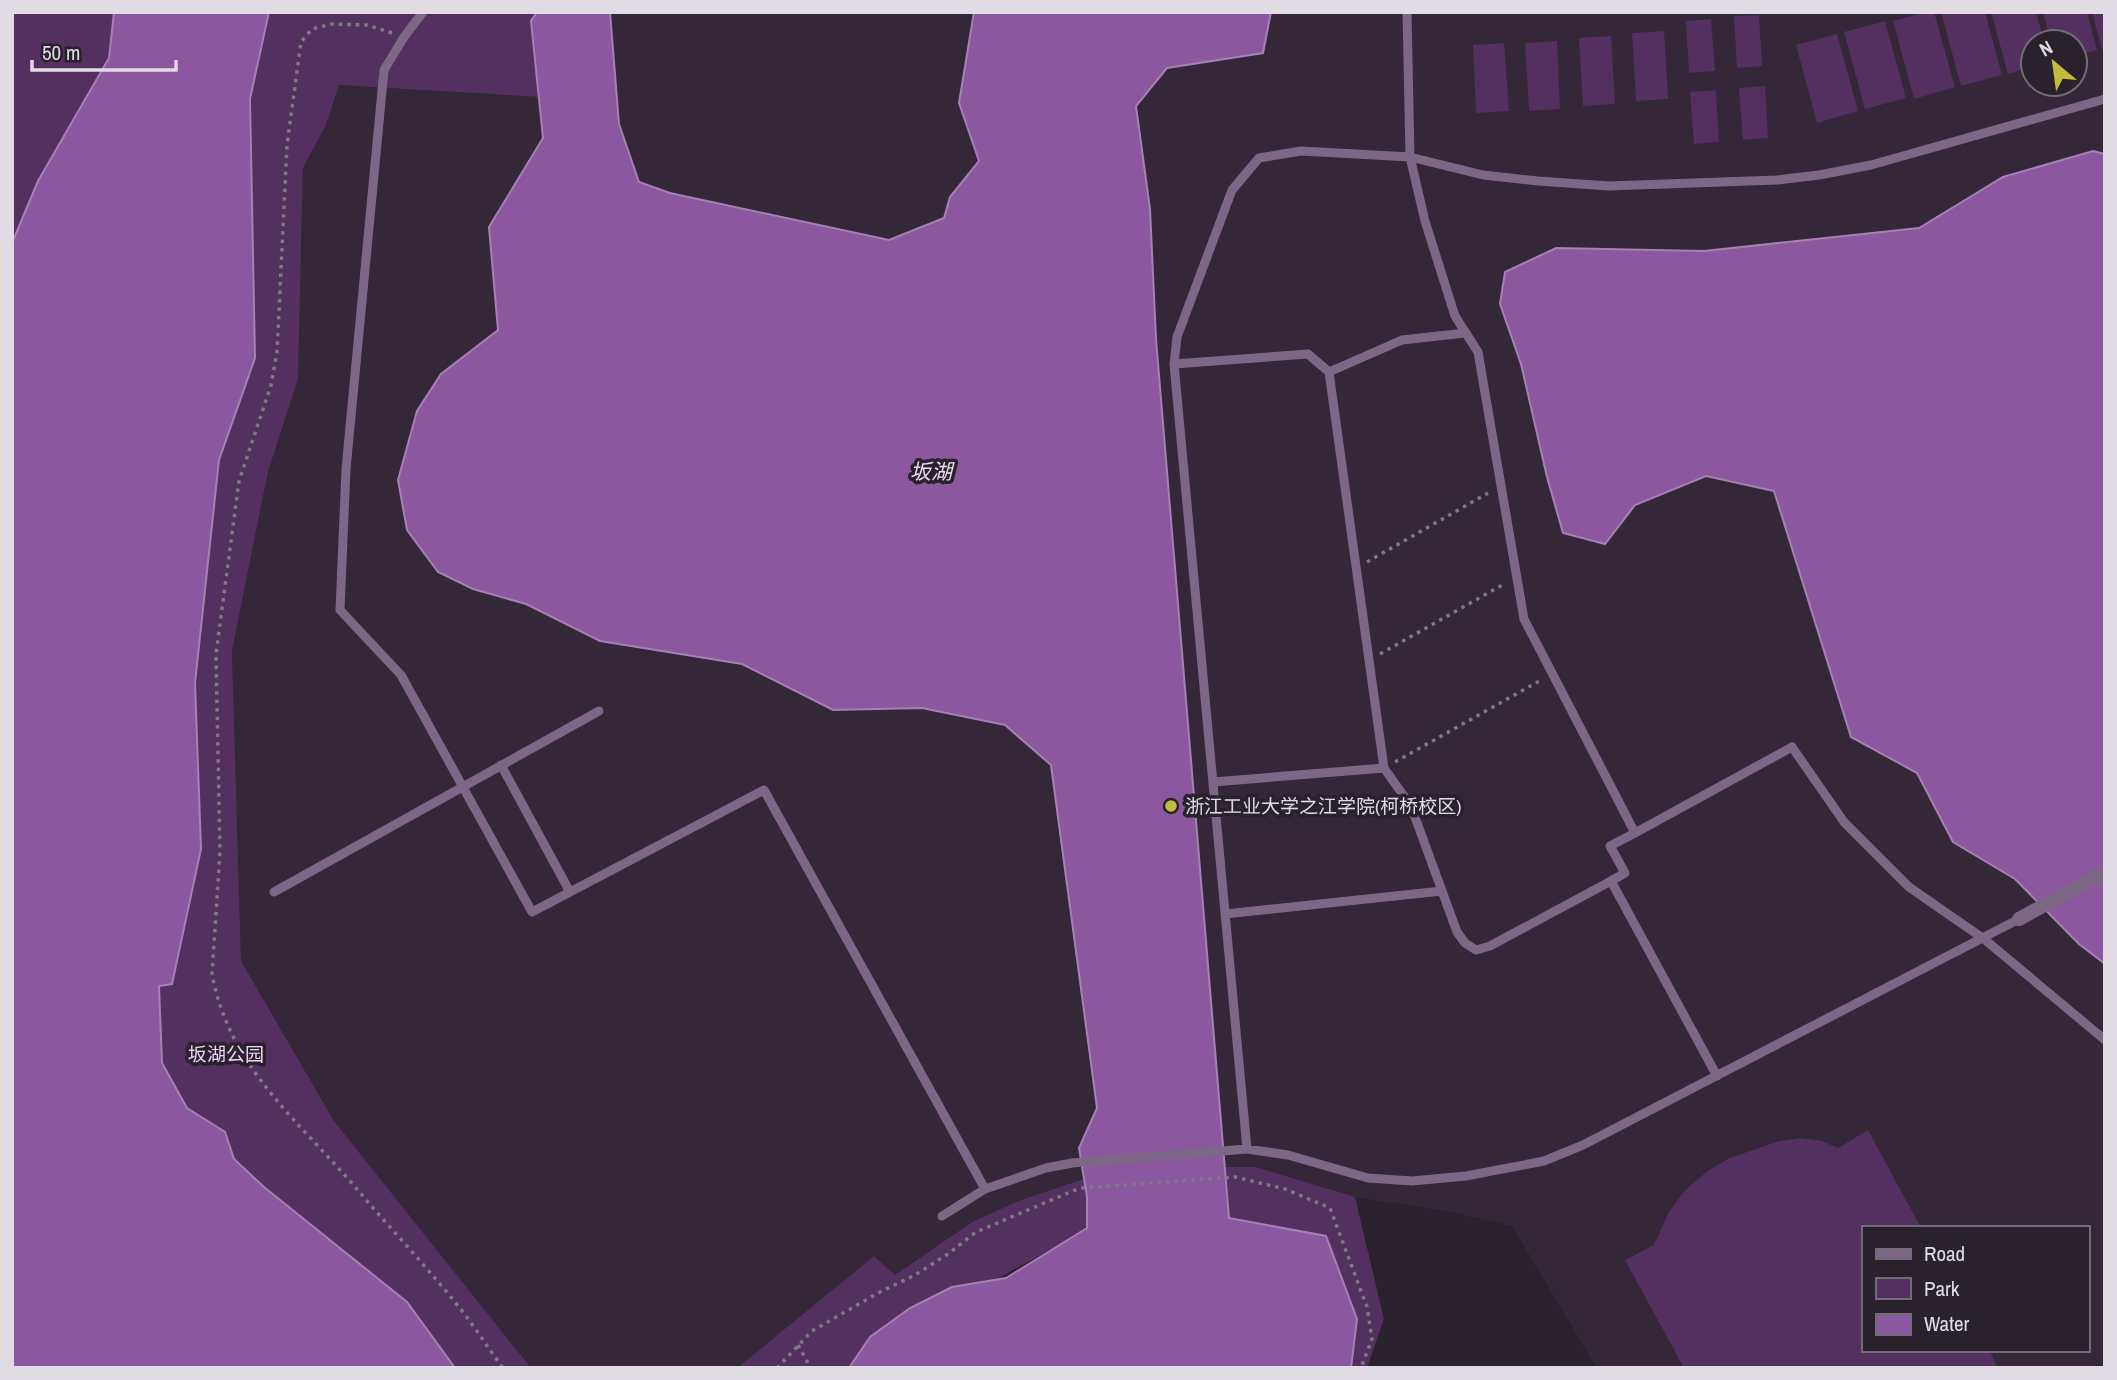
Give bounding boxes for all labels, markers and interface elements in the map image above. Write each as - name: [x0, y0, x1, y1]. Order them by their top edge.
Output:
- scale bar: [32, 28, 175, 72]
- north arrow: [2019, 28, 2089, 98]
- text: N: [2035, 34, 2057, 62]
- text: 50 m: [42, 38, 80, 67]
- water label: 坂湖: [910, 457, 955, 486]
- place label: 浙江工业大学之江学院(柯桥校区): [1185, 793, 1461, 819]
- marker: 浙江工业大学之江学院(柯桥校区): [1163, 798, 1179, 814]
- park label: 坂湖公园: [188, 1041, 264, 1067]
- legend: [1862, 1226, 2089, 1352]
- text: Road: [1924, 1239, 1965, 1268]
- text: Park: [1924, 1274, 1960, 1303]
- text: Water: [1924, 1309, 1970, 1338]

